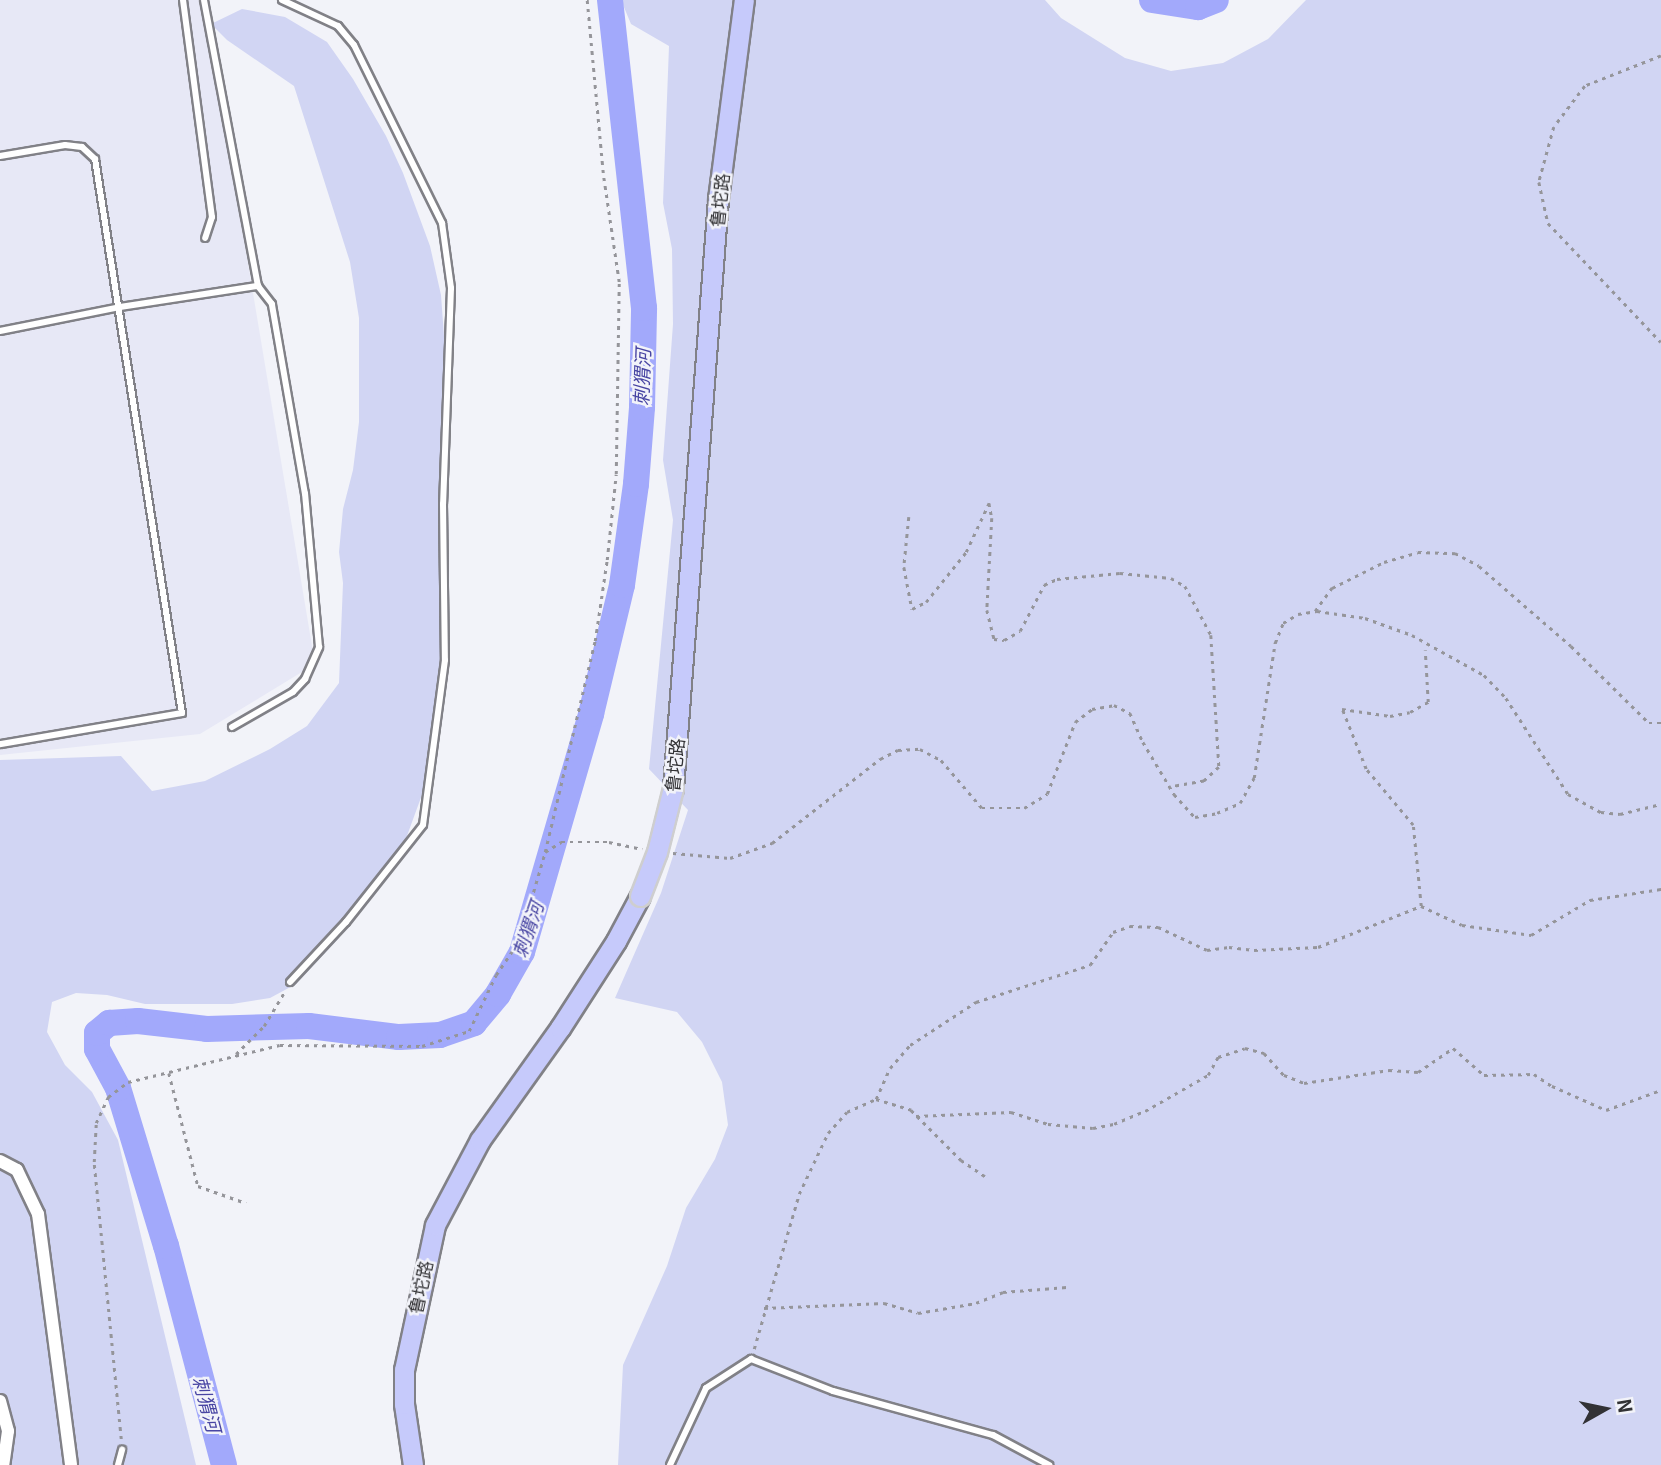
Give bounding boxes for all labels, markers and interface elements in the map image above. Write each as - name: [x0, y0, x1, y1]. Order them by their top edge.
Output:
- street label: 鲁坨路: [705, 172, 733, 228]
- water label: 刺猬河: [629, 348, 653, 406]
- street label: 鲁坨路: [660, 737, 688, 793]
- water label: 刺猬河: [507, 898, 547, 960]
- street label: 鲁坨路: [404, 1258, 436, 1316]
- water label: 刺猬河: [190, 1374, 226, 1434]
- north arrow: [1570, 1374, 1640, 1444]
- text: N: [1612, 1396, 1641, 1415]

